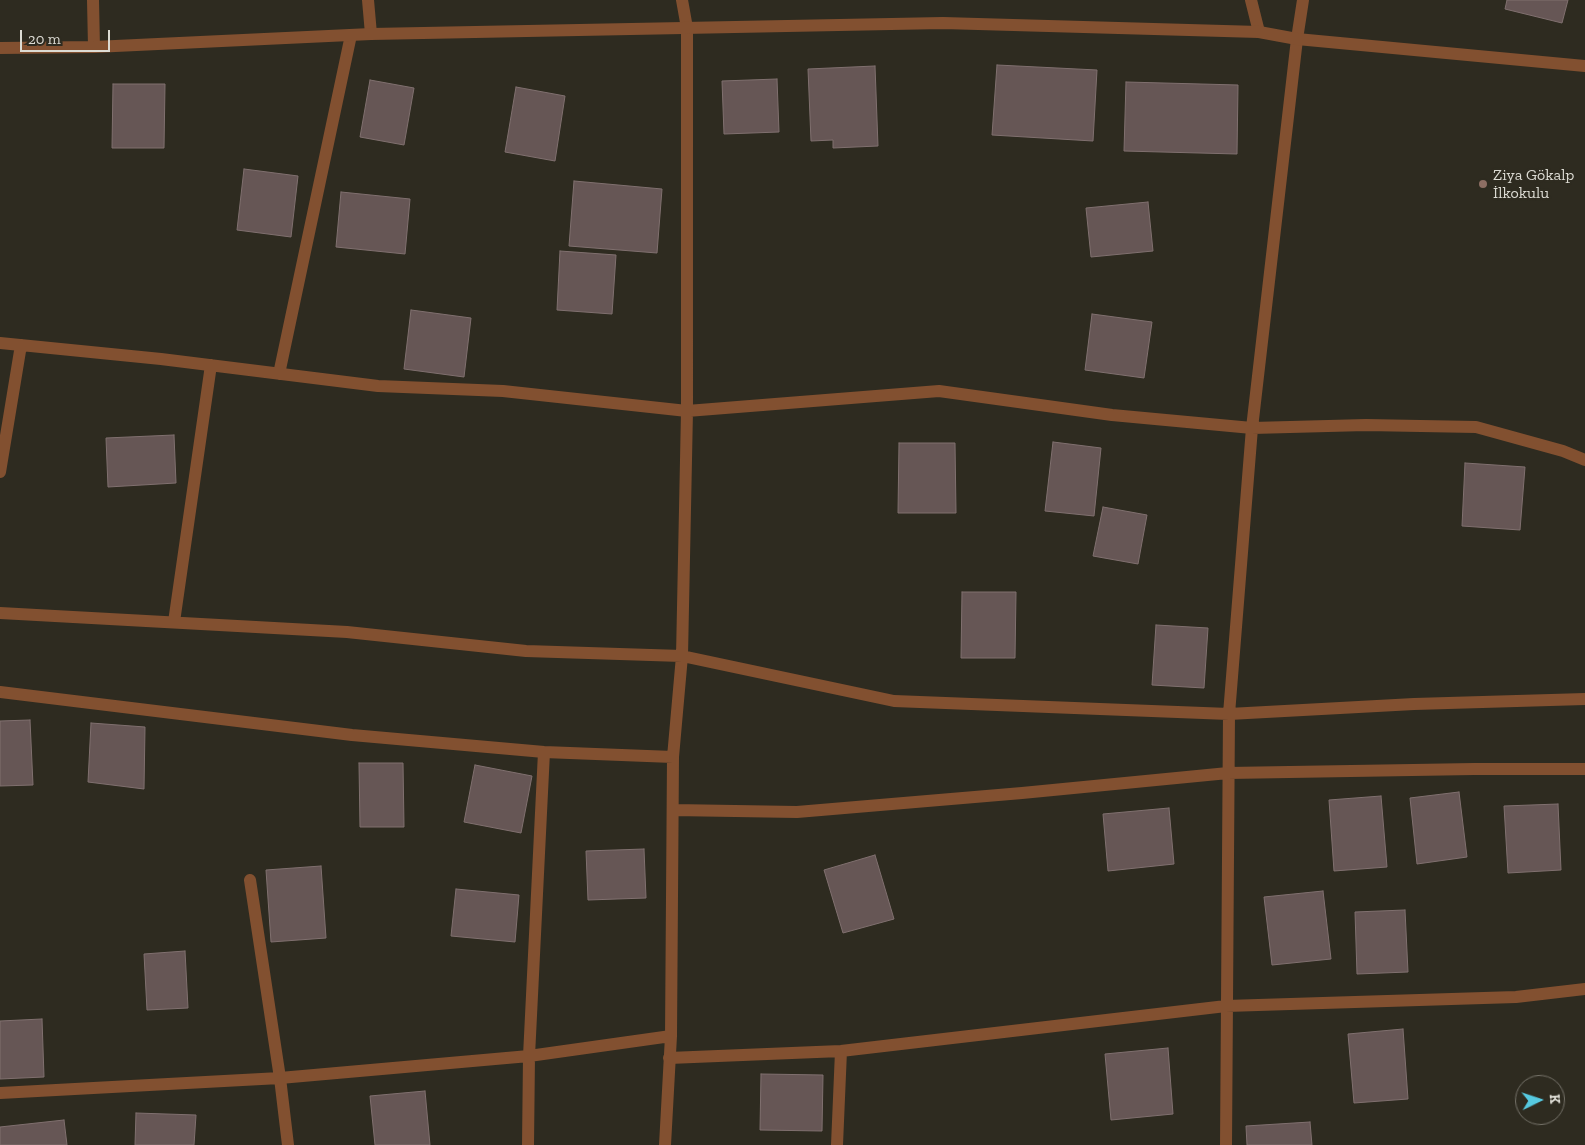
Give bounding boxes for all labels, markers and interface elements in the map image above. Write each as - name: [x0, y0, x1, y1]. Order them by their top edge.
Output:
- scale bar: [22, 20, 112, 52]
- text: 20 m: [28, 30, 61, 48]
- place label: Ziya Gökalp İlkokulu: [1493, 165, 1574, 203]
- marker: Ziya Gökalp İlkokulu: [1477, 178, 1489, 190]
- north arrow: [1515, 1075, 1565, 1125]
- text: K: [1546, 1094, 1563, 1104]

